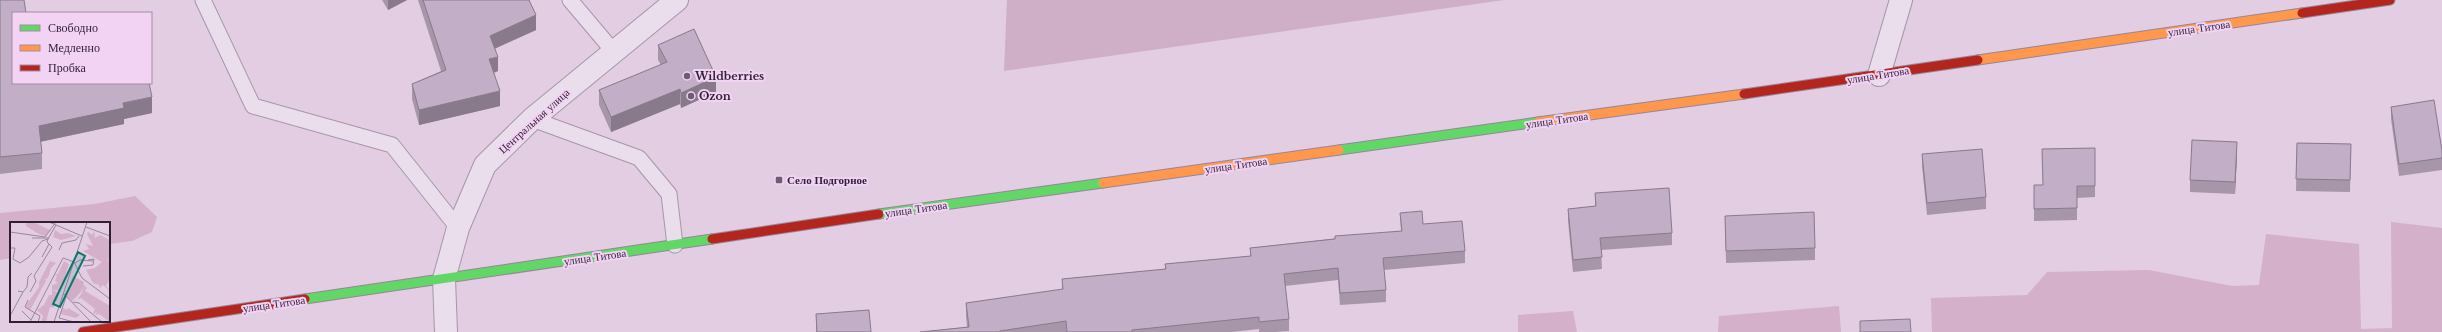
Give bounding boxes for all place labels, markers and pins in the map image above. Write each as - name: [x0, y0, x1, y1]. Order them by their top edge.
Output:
- place label: Wildberries: [694, 69, 764, 83]
- marker: Wildberries: [682, 71, 692, 81]
- place label: Ozon: [699, 89, 731, 103]
- marker: Ozon: [686, 91, 696, 101]
- place label: Село Подгорное: [787, 173, 867, 187]
- marker: Село Подгорное: [774, 175, 784, 185]

